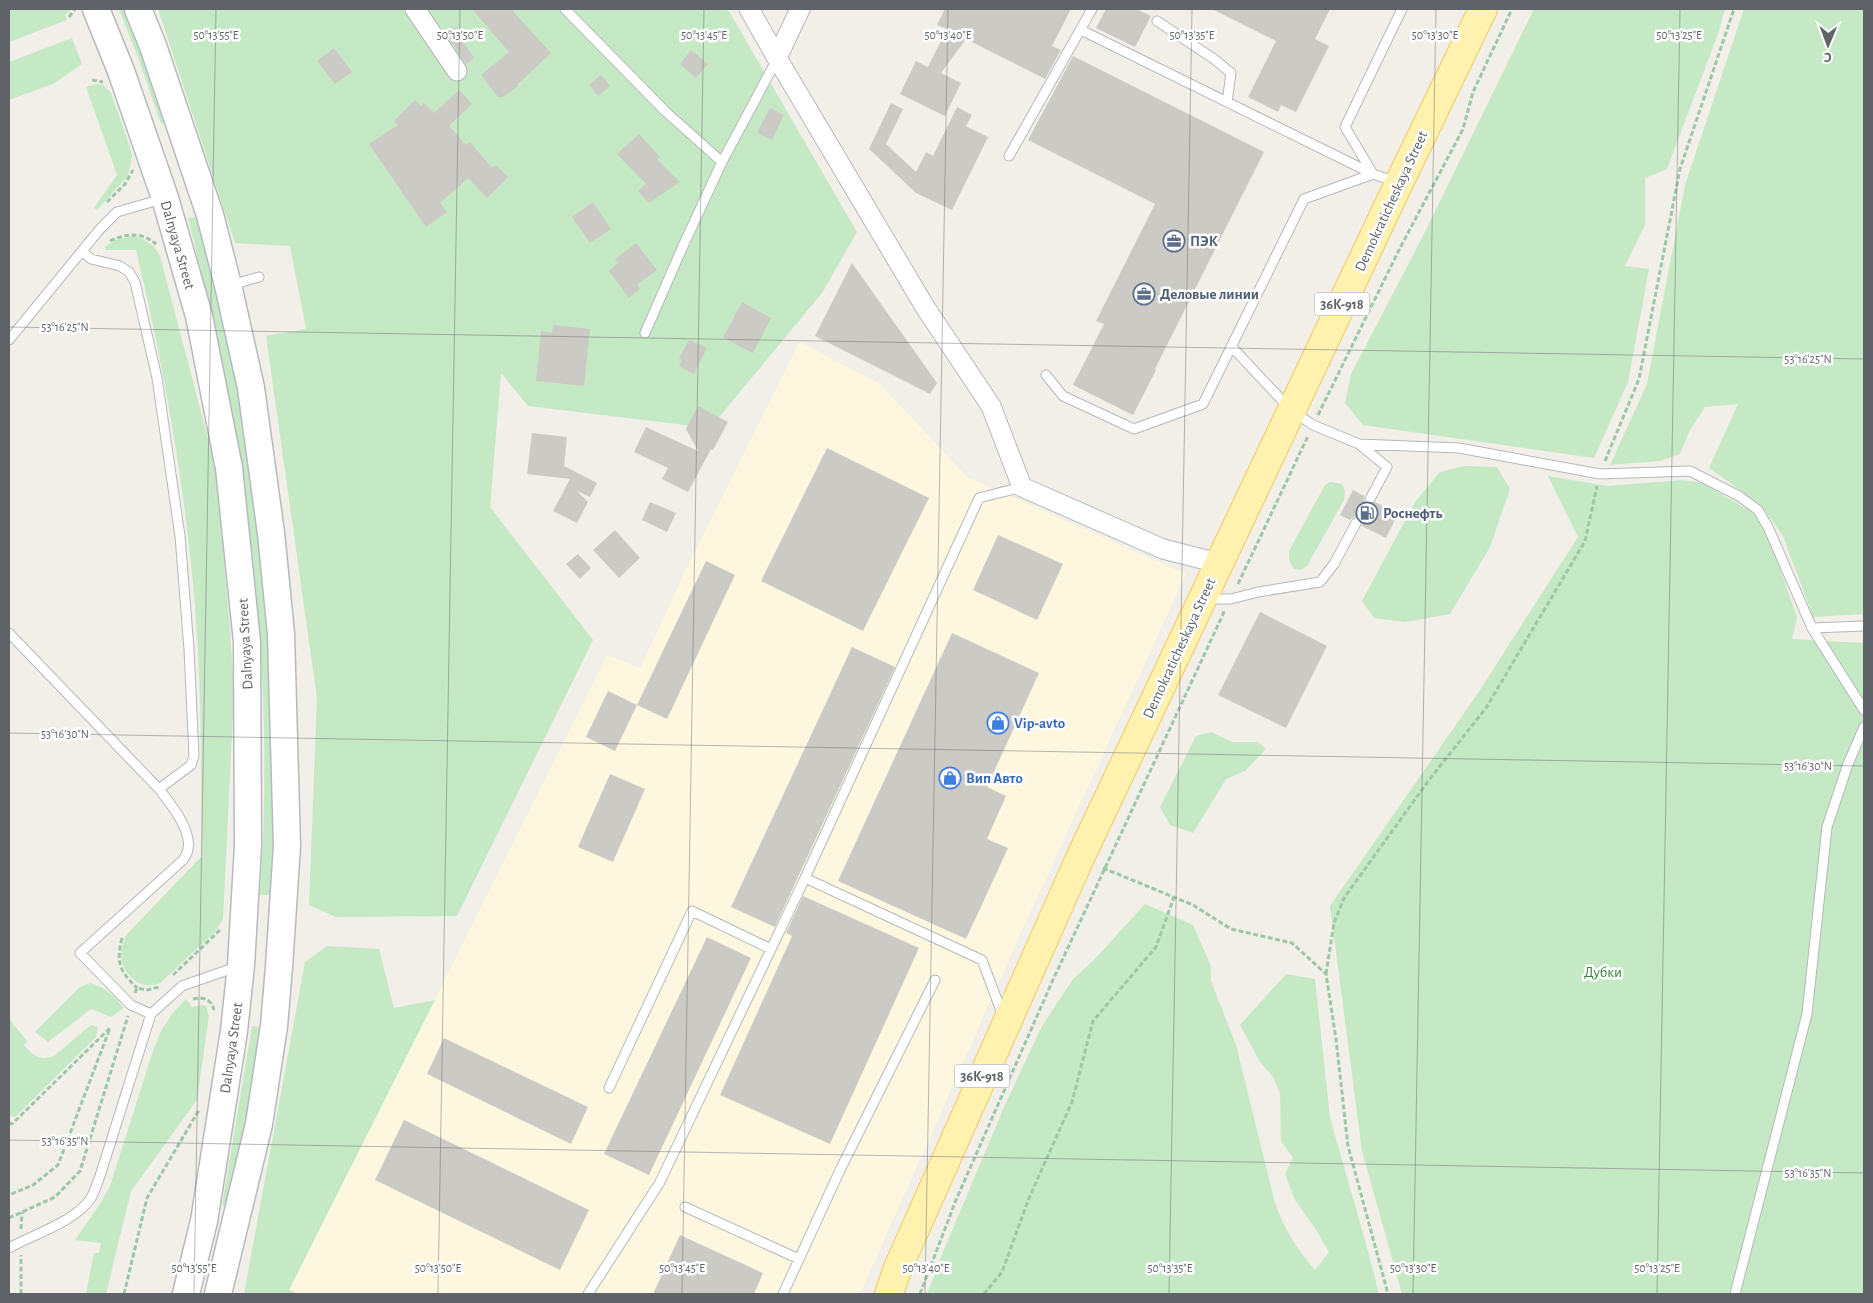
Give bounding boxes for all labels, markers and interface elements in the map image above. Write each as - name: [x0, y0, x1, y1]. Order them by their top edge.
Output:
- north arrow: [1803, 20, 1853, 70]
- text: 50°13'55"E: [193, 29, 239, 41]
- text: 50°13'50"E: [437, 29, 483, 41]
- text: 50°13'45"E: [681, 29, 727, 41]
- text: 50°13'40"E: [924, 29, 972, 41]
- text: 50°13'35"E: [1169, 29, 1215, 41]
- text: 50°13'30"E: [1412, 29, 1458, 41]
- text: 50°13'25"E: [1656, 29, 1702, 41]
- text: С: [1824, 50, 1832, 64]
- street label: Demokraticheskaya Street: [1352, 128, 1431, 274]
- street label: Dalnyaya Street: [158, 199, 197, 291]
- office icon: ПЭК: [1162, 229, 1186, 253]
- place label: ПЭК: [1190, 234, 1218, 249]
- office icon: Деловые линии: [1132, 282, 1156, 306]
- place label: Деловые линии: [1160, 287, 1259, 302]
- road number: 36К-918: [1314, 292, 1370, 316]
- text: 53°16'25"N: [41, 321, 89, 333]
- text: 53°16'25"N: [1784, 353, 1832, 365]
- fuel station icon: Роснефть: [1355, 501, 1379, 525]
- place label: Роснефть: [1383, 506, 1442, 521]
- street label: Demokraticheskaya Street: [1140, 575, 1219, 721]
- street label: Dalnyaya Street: [236, 598, 255, 690]
- shop icon: Vip-avto: [986, 711, 1010, 735]
- place label: Vip-avto: [1014, 716, 1065, 731]
- text: 53°16'30"N: [41, 728, 89, 740]
- text: 53°16'30"N: [1784, 760, 1832, 772]
- shop icon: Вип Авто: [938, 766, 962, 790]
- place label: Вип Авто: [966, 771, 1023, 786]
- park label: Дубки: [1584, 965, 1622, 980]
- street label: Dalnyaya Street: [218, 1001, 245, 1094]
- road number: 36К-918: [954, 1064, 1010, 1088]
- text: 53°16'35"N: [42, 1135, 88, 1147]
- text: 53°16'35"N: [1785, 1167, 1831, 1179]
- text: 50°13'55"E: [171, 1262, 217, 1274]
- text: 50°13'50"E: [415, 1262, 461, 1274]
- text: 50°13'45"E: [659, 1262, 705, 1274]
- text: 50°13'40"E: [902, 1262, 950, 1274]
- text: 50°13'35"E: [1147, 1262, 1193, 1274]
- text: 50°13'30"E: [1390, 1262, 1436, 1274]
- text: 50°13'25"E: [1634, 1262, 1680, 1274]

